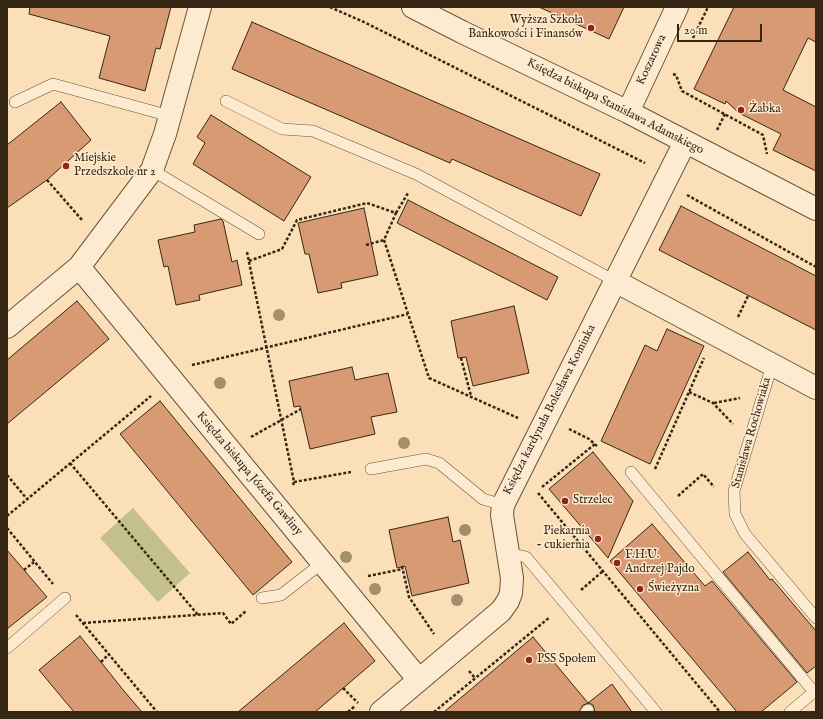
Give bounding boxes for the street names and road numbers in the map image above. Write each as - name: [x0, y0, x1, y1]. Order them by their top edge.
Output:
- street label: Koszarowa: [634, 33, 670, 87]
- street label: Księdza biskupa Stanisława Adamskiego: [524, 56, 706, 158]
- street label: Księdza kardynała Bolesława Kominka: [501, 322, 599, 498]
- street label: Stanisława Rochowiaka: [729, 376, 775, 490]
- street label: Księdza biskupa Józefa Gawliny: [193, 409, 305, 539]

